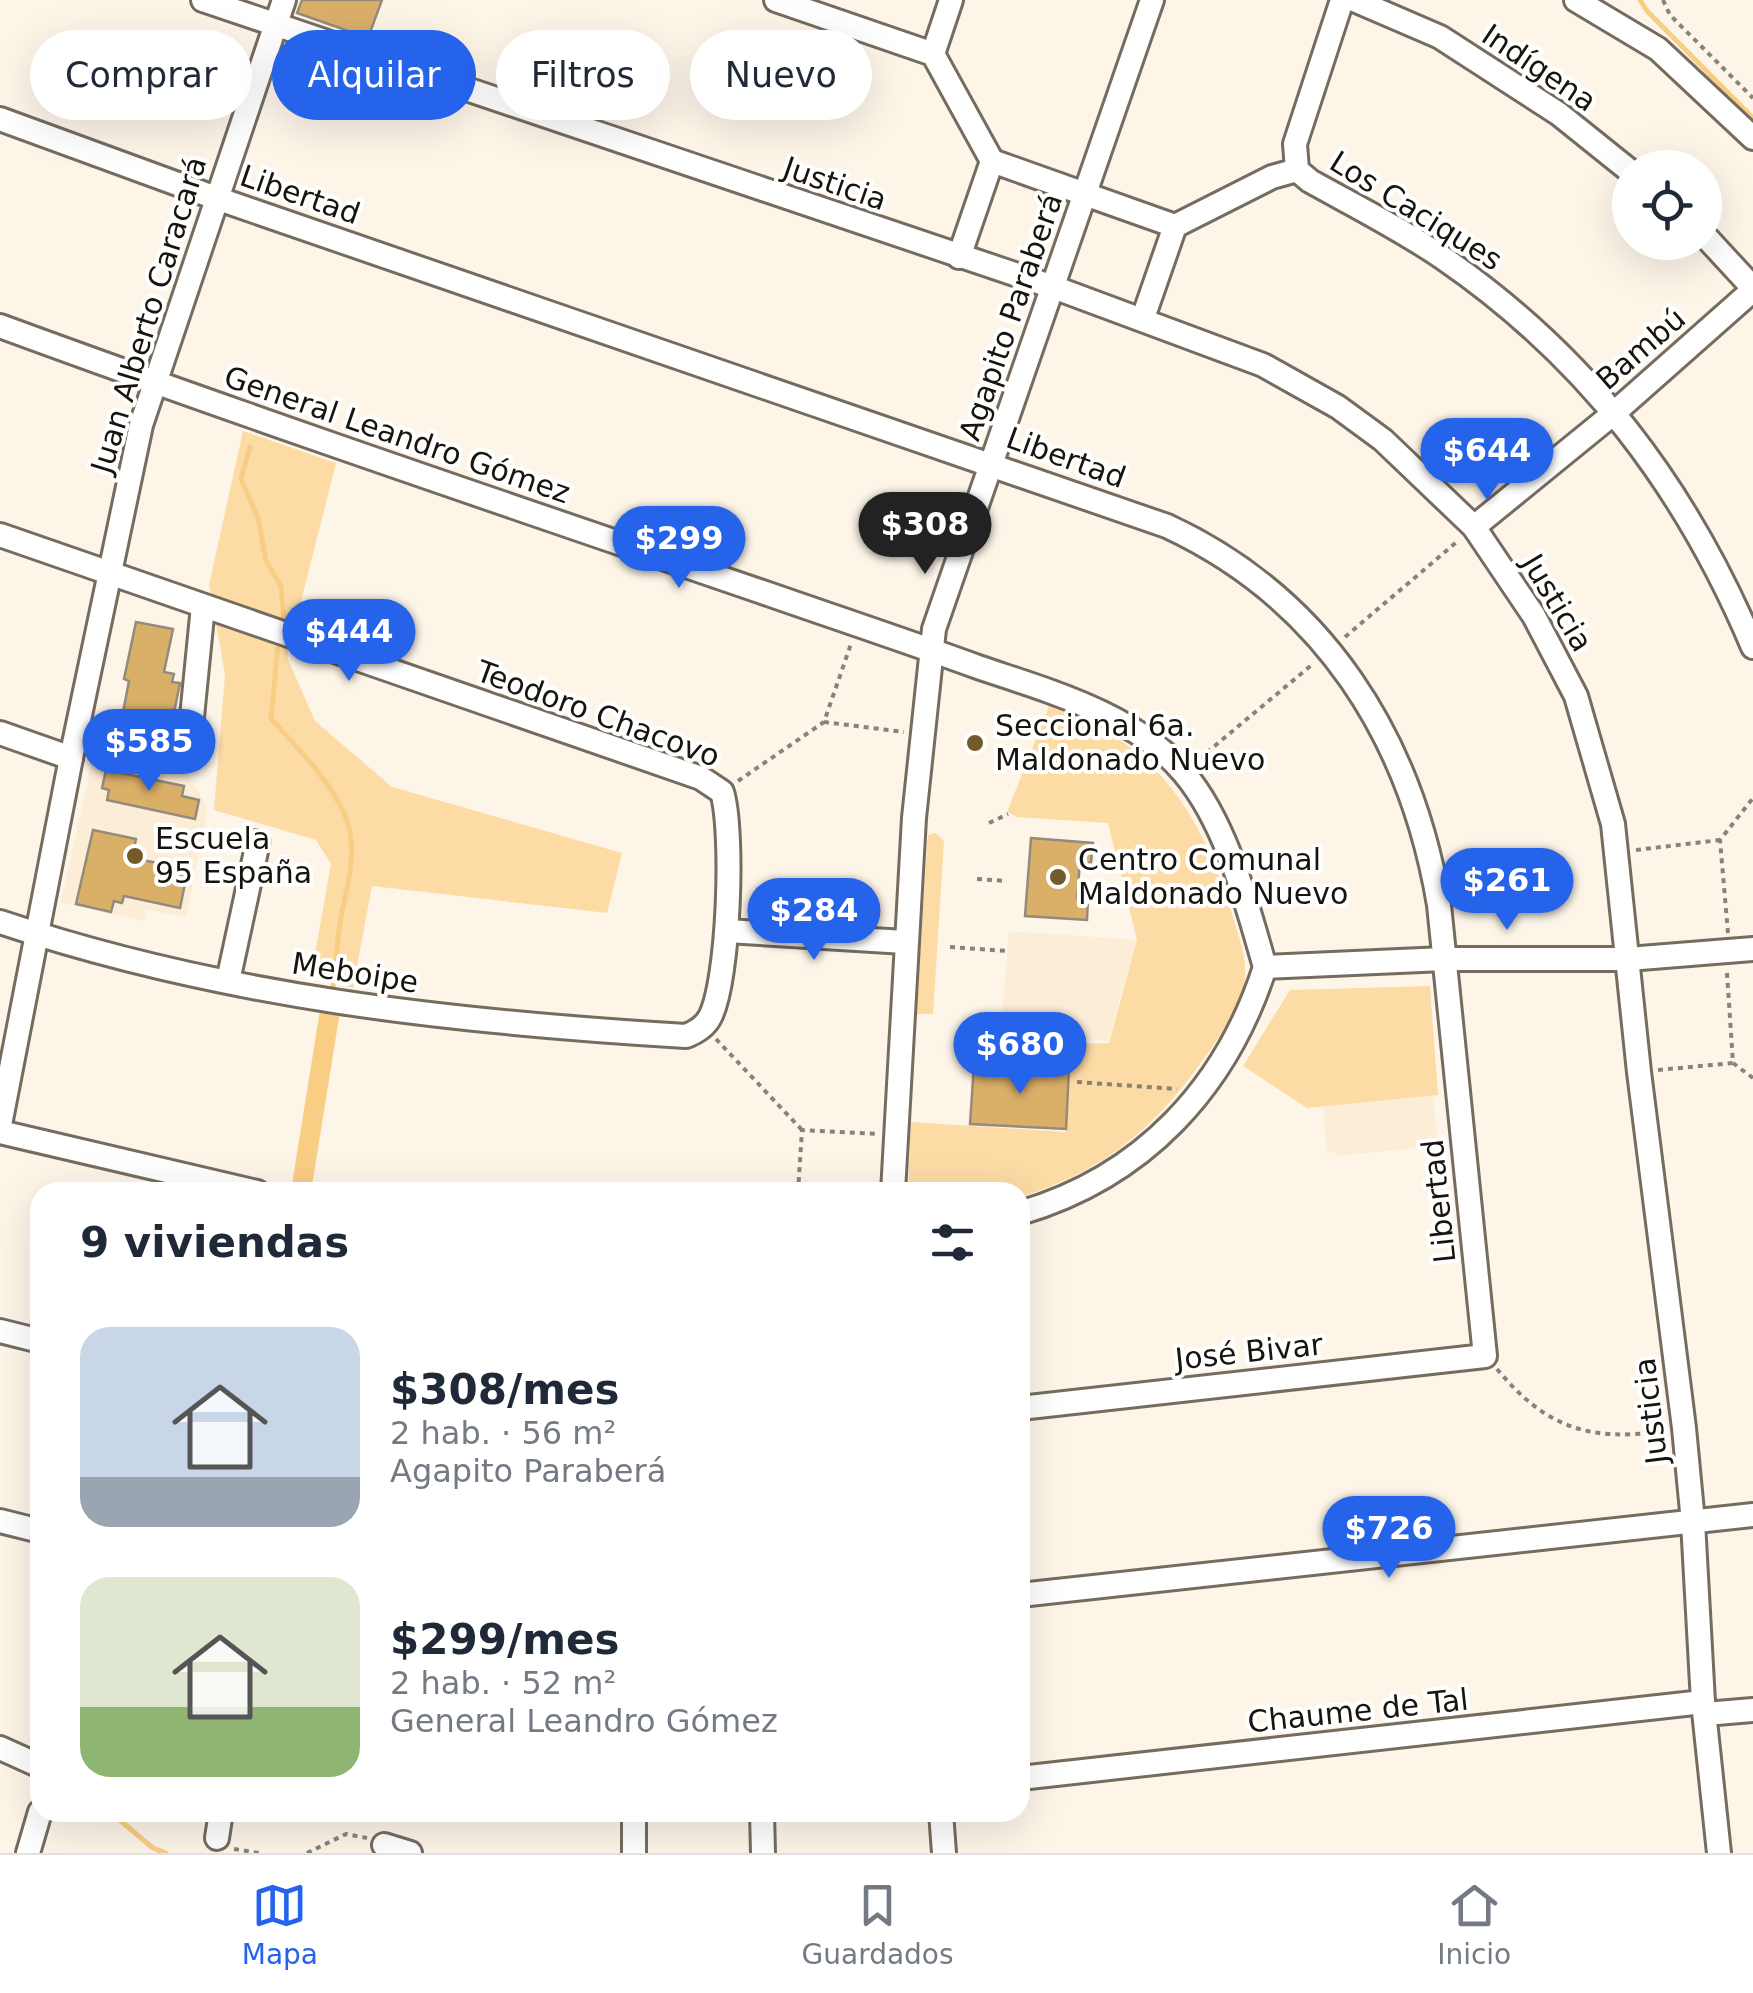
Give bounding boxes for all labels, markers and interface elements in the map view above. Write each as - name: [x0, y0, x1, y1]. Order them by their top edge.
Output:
- street label: Indígena: [1476, 17, 1603, 118]
- chip: Comprar: [30, 30, 252, 120]
- chip: Alquilar: [272, 30, 476, 120]
- chip: Filtros: [496, 30, 670, 120]
- chip: Nuevo: [690, 30, 872, 120]
- street label: Los Caciques: [1324, 144, 1509, 277]
- street label: Justicia: [777, 149, 891, 217]
- map controls: [1612, 150, 1722, 260]
- button: locate: [1612, 150, 1722, 260]
- street label: Juan Alberto Caracará: [83, 153, 213, 479]
- street label: Libertad: [236, 158, 365, 231]
- street label: Agapito Paraberá: [952, 189, 1069, 445]
- street label: Bambú: [1589, 301, 1692, 397]
- street label: General Leandro Gómez: [220, 359, 575, 510]
- pin: $644: [1428, 418, 1546, 503]
- street label: Libertad: [1002, 420, 1130, 495]
- text: $644: [1442, 431, 1532, 469]
- pin: $308: [866, 492, 984, 577]
- text: $308: [880, 505, 970, 543]
- pin: $299: [620, 506, 738, 591]
- text: $299: [634, 519, 724, 557]
- street label: Justicia: [1514, 546, 1600, 658]
- pin: $444: [290, 599, 408, 684]
- text: $444: [304, 612, 394, 650]
- street label: Teodoro Chacovo: [471, 653, 725, 774]
- place label: Seccional 6a. Maldonado Nuevo: [995, 708, 1265, 777]
- pin: $585: [90, 709, 208, 794]
- text: $585: [104, 722, 194, 760]
- marker: Seccional 6a. Maldonado Nuevo: [964, 732, 986, 754]
- place label: Escuela 95 España: [155, 821, 312, 890]
- place label: Centro Comunal Maldonado Nuevo: [1078, 842, 1348, 911]
- marker: Escuela 95 España: [124, 845, 146, 867]
- pin: $261: [1448, 848, 1566, 933]
- text: $261: [1462, 861, 1552, 899]
- marker: Centro Comunal Maldonado Nuevo: [1047, 866, 1069, 888]
- pin: $284: [755, 878, 873, 963]
- text: $284: [769, 891, 859, 929]
- street label: Meboipe: [289, 945, 421, 1000]
- pin: $680: [961, 1012, 1079, 1097]
- text: $680: [975, 1025, 1065, 1063]
- street label: Libertad: [1415, 1138, 1462, 1265]
- icon: filters: [925, 1215, 980, 1270]
- text: 9 viviendas: [80, 1218, 349, 1267]
- street label: José Bivar: [1171, 1326, 1325, 1377]
- street label: Justicia: [1627, 1356, 1675, 1468]
- text: $308/mes: [390, 1365, 619, 1414]
- icon: home: [160, 1367, 280, 1487]
- text: 2 hab. · 56 m²: [390, 1414, 616, 1452]
- text: Agapito Paraberá: [390, 1452, 666, 1490]
- pin: $726: [1330, 1496, 1448, 1581]
- text: $726: [1344, 1509, 1434, 1547]
- text: $299/mes: [390, 1615, 619, 1664]
- icon: home: [160, 1617, 280, 1737]
- text: 2 hab. · 52 m²: [390, 1664, 616, 1702]
- street label: Chaume de Tal: [1246, 1682, 1470, 1739]
- text: General Leandro Gómez: [390, 1702, 778, 1740]
- tab: Mapa: [242, 1878, 318, 1971]
- tab: Guardados: [802, 1878, 954, 1971]
- tab: Inicio: [1437, 1878, 1511, 1971]

